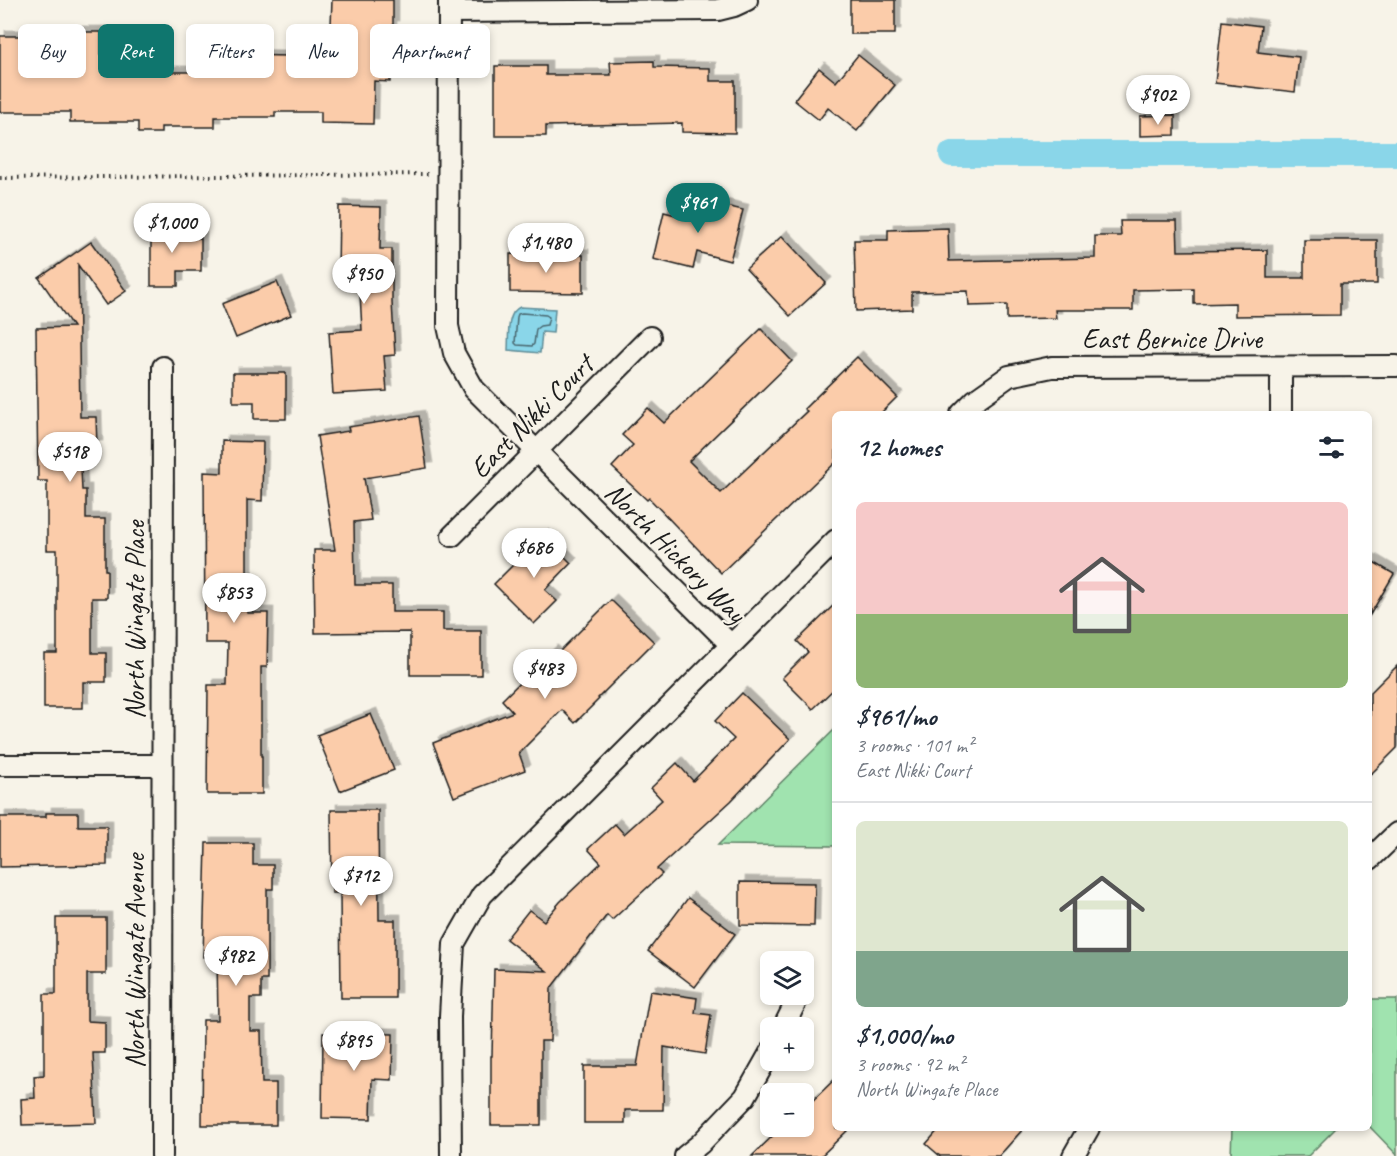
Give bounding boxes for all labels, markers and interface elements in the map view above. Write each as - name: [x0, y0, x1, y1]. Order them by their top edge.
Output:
- chip: Buy: [18, 24, 86, 78]
- chip: Rent: [98, 24, 174, 78]
- chip: Filters: [186, 24, 274, 78]
- chip: New: [286, 24, 358, 78]
- chip: Apartment: [370, 24, 490, 78]
- pin: $902: [1122, 75, 1194, 126]
- text: $902: [1140, 82, 1176, 107]
- pin: $961: [662, 183, 734, 234]
- text: $961: [680, 190, 716, 215]
- pin: $1,000: [123, 203, 221, 254]
- text: $1,000: [148, 210, 196, 235]
- pin: $1,480: [497, 223, 595, 274]
- text: $1,480: [522, 230, 570, 255]
- pin: $950: [328, 254, 400, 305]
- text: $950: [346, 261, 382, 286]
- street label: East Bernice Drive: [1082, 321, 1264, 356]
- street label: East Nikki Court: [462, 345, 603, 485]
- text: 12 homes: [856, 431, 941, 464]
- icon: filters: [1315, 431, 1348, 464]
- pin: $518: [34, 432, 106, 483]
- text: $518: [52, 439, 88, 464]
- street label: North Hickory Way: [598, 475, 755, 632]
- street label: North Wingate Place: [117, 519, 152, 719]
- pin: $686: [498, 528, 570, 579]
- text: $686: [516, 535, 552, 560]
- icon: home: [1048, 541, 1156, 649]
- pin: $853: [198, 573, 270, 624]
- text: $853: [216, 580, 252, 605]
- pin: $483: [509, 649, 581, 700]
- text: $483: [527, 656, 563, 681]
- text: $961/mo: [856, 700, 936, 733]
- text: 3 rooms · 101 m²: [856, 733, 973, 758]
- text: East Nikki Court: [856, 758, 970, 783]
- street label: North Wingate Avenue: [117, 852, 152, 1068]
- pin: $712: [325, 856, 397, 907]
- icon: home: [1048, 860, 1156, 968]
- text: $712: [343, 863, 379, 888]
- pin: $982: [200, 936, 272, 987]
- text: $982: [218, 943, 254, 968]
- map controls: [760, 951, 814, 1137]
- button: layers: [760, 951, 814, 1005]
- button: +: [760, 1017, 814, 1071]
- text: $1,000/mo: [856, 1019, 953, 1052]
- pin: $895: [318, 1021, 390, 1072]
- text: $895: [336, 1028, 372, 1053]
- text: 3 rooms · 92 m²: [856, 1052, 964, 1077]
- text: North Wingate Place: [856, 1077, 998, 1102]
- button: −: [760, 1083, 814, 1137]

